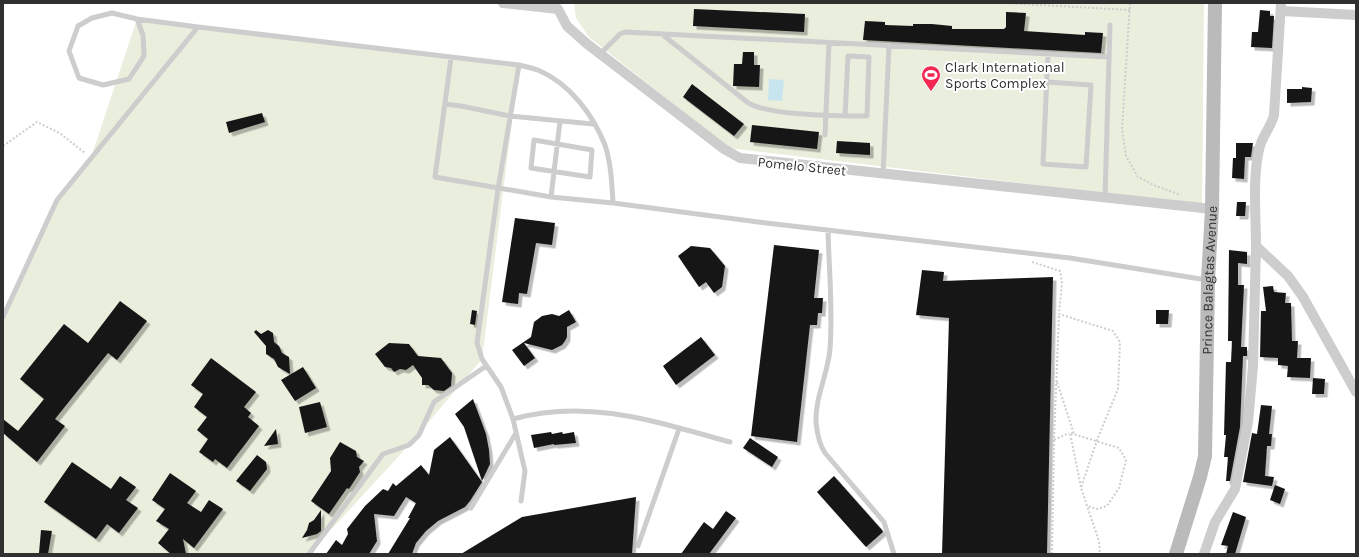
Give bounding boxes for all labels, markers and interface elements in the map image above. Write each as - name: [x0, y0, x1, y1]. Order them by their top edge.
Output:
- place label: Clark International Sports Complex: [945, 59, 1065, 92]
- sports icon: Clark International Sports Complex: [920, 64, 942, 92]
- street label: Pomelo Street: [757, 153, 847, 180]
- street label: Prince Balagtas Avenue: [1199, 205, 1221, 355]

